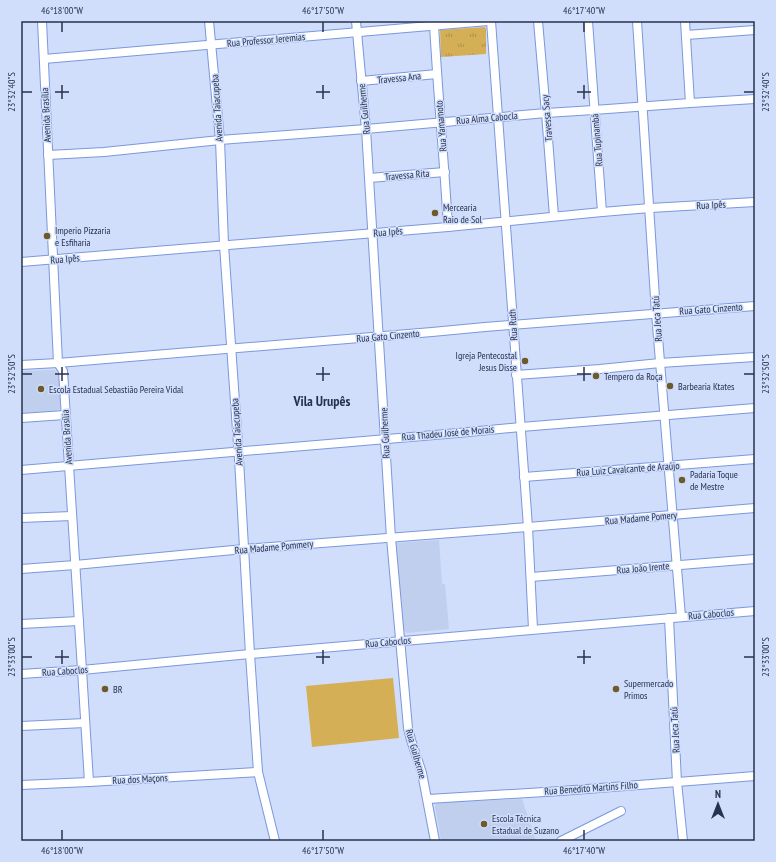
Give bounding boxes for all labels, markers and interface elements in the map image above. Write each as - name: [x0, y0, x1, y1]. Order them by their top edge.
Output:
- text: 46°18'00"W: [41, 4, 83, 17]
- text: 46°17'50"W: [302, 4, 344, 17]
- text: 46°17'40"W: [563, 4, 605, 17]
- street label: Rua Professor Jeremias: [226, 30, 306, 50]
- street label: Travessa Ana: [376, 69, 422, 87]
- text: 23°32'40"S: [5, 72, 18, 112]
- text: 23°32'40"S: [759, 72, 772, 112]
- street label: Avenida Taiacupeba: [208, 74, 226, 142]
- street label: Rua Guilherme: [355, 83, 373, 135]
- street label: Avenida Brasília: [38, 87, 54, 143]
- street label: Travessa Sacy: [538, 94, 556, 142]
- street label: Rua Yamamoto: [432, 100, 450, 152]
- street label: Rua Alma Cabocla: [456, 109, 518, 127]
- street label: Rua Tupinambá: [588, 113, 606, 167]
- street label: Travessa Rita: [384, 167, 430, 183]
- street label: Rua Ipês: [696, 198, 727, 212]
- place label: Mercearia Raio de Sol: [443, 201, 483, 226]
- marker: Mercearia Raio de Sol: [430, 208, 440, 218]
- place label: Imperio Pizzaria e Esfiharia: [55, 224, 110, 249]
- street label: Rua Ipês: [373, 224, 404, 240]
- marker: Imperio Pizzaria e Esfiharia: [42, 231, 52, 241]
- street label: Rua Ipês: [50, 251, 81, 267]
- street label: Rua Jeca Tatú: [649, 296, 665, 342]
- street label: Rua Gato Cinzento: [679, 300, 743, 318]
- street label: Rua Ruth: [505, 309, 521, 341]
- street label: Rua Gato Cinzento: [356, 327, 420, 345]
- place label: Igreja Pentecostal Jesus Disse: [456, 349, 518, 374]
- text: 23°32'50"S: [5, 354, 18, 394]
- text: 23°32'50"S: [759, 354, 772, 394]
- marker: Igreja Pentecostal Jesus Disse: [520, 356, 530, 366]
- place label: Tempero da Roça: [604, 370, 662, 383]
- marker: Tempero da Roça: [591, 371, 601, 381]
- place label: Barbearia Ktates: [678, 380, 735, 393]
- marker: Barbearia Ktates: [665, 381, 675, 391]
- place label: Escola Estadual Sebastião Pereira Vidal: [49, 383, 184, 396]
- marker: Escola Estadual Sebastião Pereira Vidal: [36, 384, 46, 394]
- district label: Vila Urupês: [293, 392, 351, 410]
- street label: Avenida Taiacupeba: [228, 398, 246, 466]
- street label: Rua Guilherme: [377, 407, 393, 459]
- street label: Avenida Brasília: [59, 409, 75, 465]
- street label: Rua Thadeu José de Morais: [401, 422, 495, 444]
- street label: Rua Luiz Cavalcante de Araújo: [576, 459, 680, 479]
- place label: Padaria Toque de Mestre: [690, 468, 738, 493]
- marker: Padaria Toque de Mestre: [677, 475, 687, 485]
- street label: Rua Madame Pomery: [604, 508, 678, 528]
- street label: Rua Madame Pommery: [234, 537, 314, 557]
- street label: Rua João Irente: [616, 559, 670, 577]
- street label: Rua Caboclos: [688, 605, 735, 622]
- street label: Rua Caboclos: [365, 633, 412, 650]
- text: 23°33'00"S: [5, 637, 18, 677]
- text: 23°33'00"S: [759, 637, 772, 677]
- street label: Rua Caboclos: [42, 663, 89, 679]
- place label: Supermercado Primos: [624, 677, 673, 702]
- place label: BR: [113, 683, 123, 696]
- marker: BR: [100, 684, 110, 694]
- marker: Supermercado Primos: [611, 684, 621, 694]
- street label: Rua Jeca Tatú: [667, 707, 683, 753]
- street label: Rua Guilherme: [403, 728, 429, 780]
- street label: Rua dos Maçons: [112, 771, 169, 787]
- street label: Rua Benedito Martins Filho: [544, 778, 638, 798]
- north arrow: [698, 784, 738, 824]
- text: N: [715, 787, 721, 801]
- place label: Escola Técnica Estadual de Suzano: [492, 812, 559, 837]
- marker: Escola Técnica Estadual de Suzano: [479, 819, 489, 829]
- text: 46°18'00"W: [41, 844, 83, 857]
- text: 46°17'50"W: [302, 844, 344, 857]
- text: 46°17'40"W: [563, 844, 605, 857]

